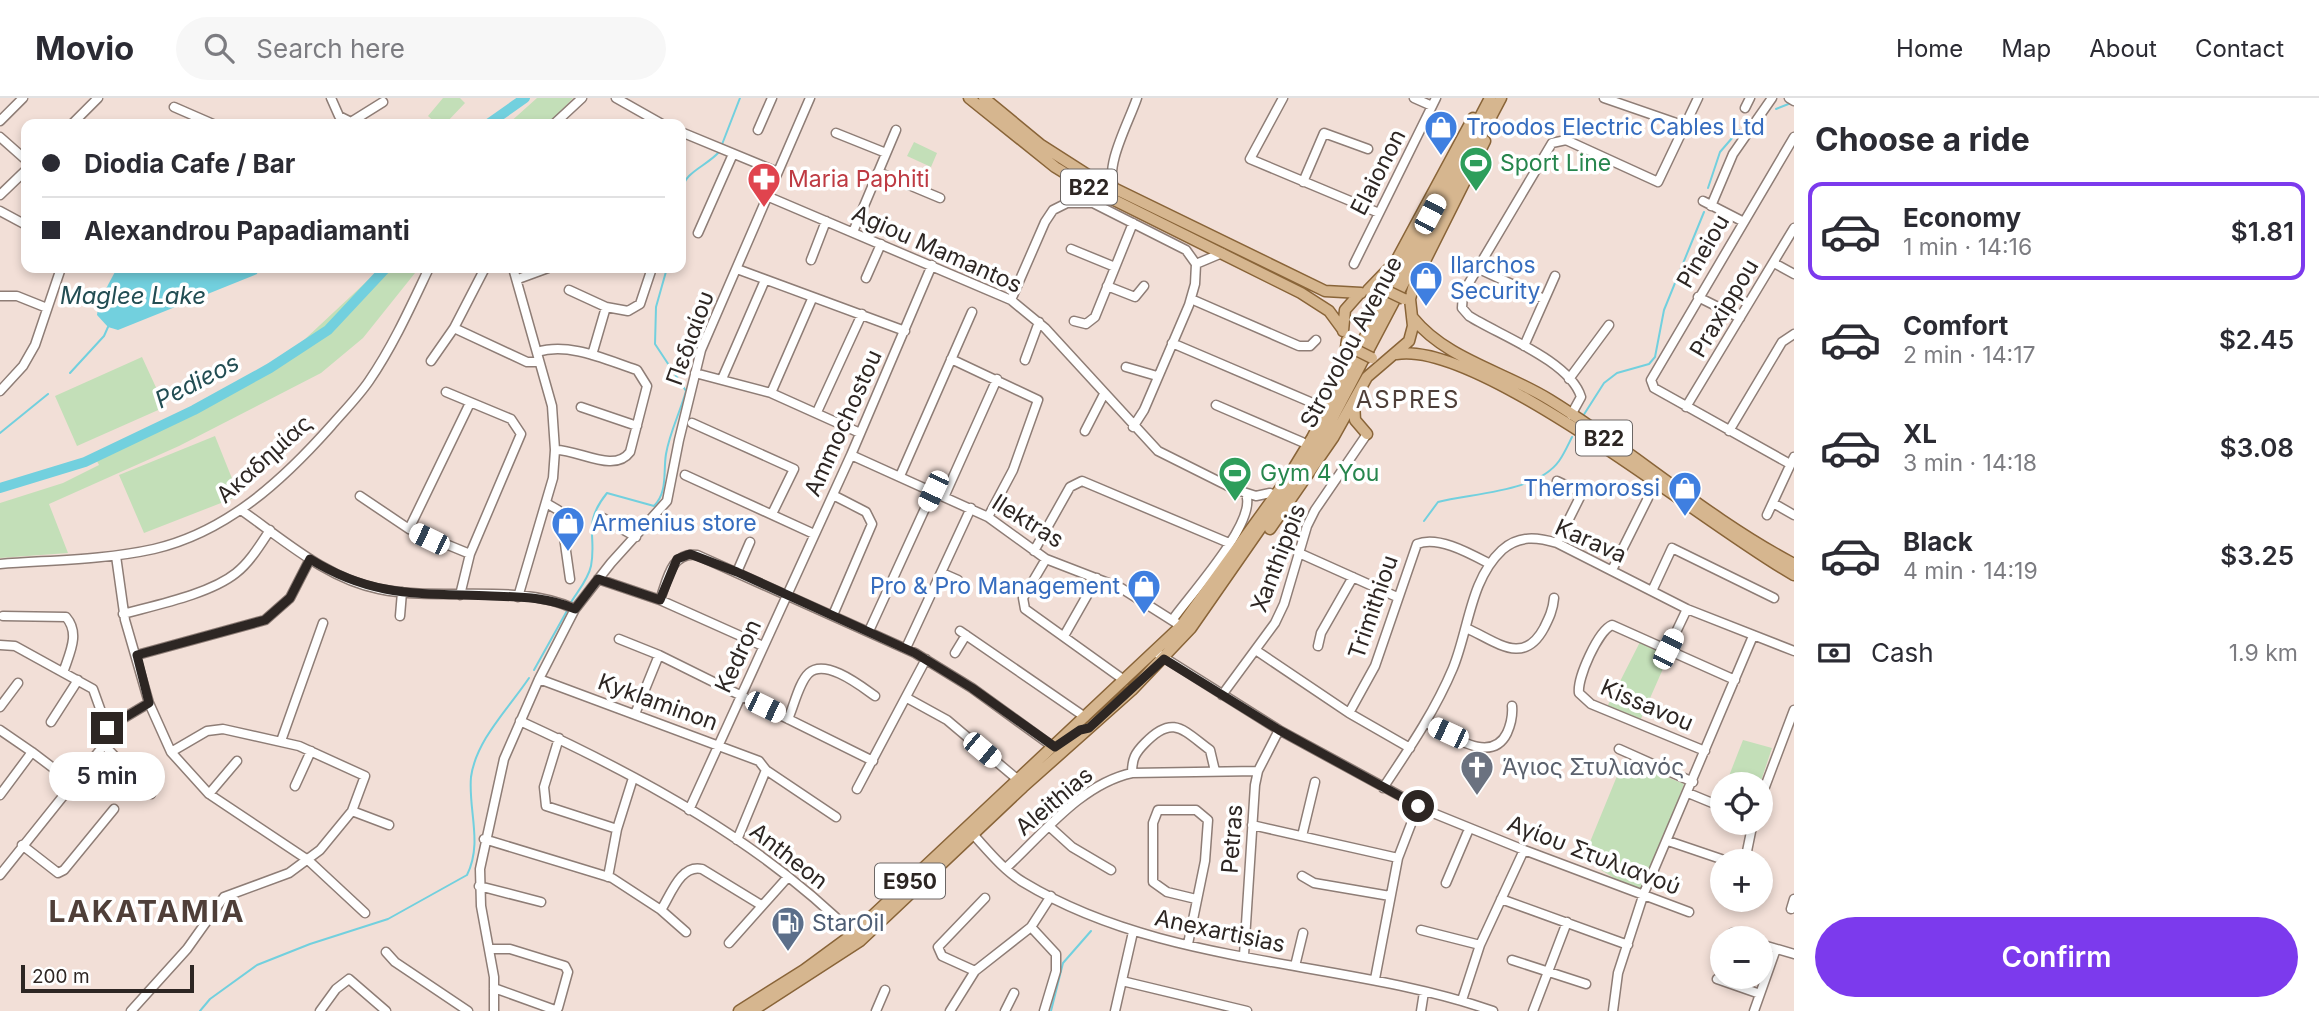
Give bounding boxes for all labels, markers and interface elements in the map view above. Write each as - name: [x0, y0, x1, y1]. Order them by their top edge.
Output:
- search box: [176, 17, 666, 80]
- text: Movio: [35, 28, 134, 68]
- icon: search: [200, 29, 238, 67]
- text: Search here: [256, 33, 405, 64]
- text: Home: [1896, 34, 1963, 63]
- text: Map: [2001, 34, 2051, 63]
- text: About: [2089, 34, 2157, 63]
- text: Contact: [2195, 34, 2284, 63]
- shop icon: Troodos Electric Cables Ltd: [1422, 108, 1460, 157]
- place label: Troodos Electric Cables Ltd: [1466, 113, 1765, 141]
- text: Choose a ride: [1815, 120, 2030, 159]
- street label: Elaionon: [1344, 124, 1412, 220]
- sports icon: Sport Line: [1457, 144, 1495, 193]
- text: Diodia Cafe / Bar: [84, 148, 295, 179]
- place label: Sport Line: [1500, 149, 1611, 177]
- pharmacy icon: Maria Paphiti: [745, 160, 783, 209]
- place label: Maria Paphiti: [788, 165, 930, 193]
- road number: B22: [1061, 170, 1117, 204]
- car: [1411, 191, 1450, 237]
- street label: Agiou Mamantos: [848, 199, 1026, 299]
- icon: car: [1819, 200, 1882, 263]
- text: Economy: [1903, 202, 2021, 233]
- street label: Pineiou: [1671, 209, 1735, 293]
- text: Alexandrou Papadiamanti: [84, 215, 410, 246]
- text: $1.81: [2231, 216, 2294, 247]
- text: 1 min · 14:16: [1903, 233, 2032, 261]
- street label: Strovolou Avenue: [1294, 251, 1408, 433]
- place label: Ilarchos Security: [1450, 251, 1540, 305]
- street label: Praxippou: [1684, 254, 1764, 362]
- shop icon: Ilarchos Security: [1407, 259, 1445, 308]
- water label: Maglee Lake: [60, 281, 206, 310]
- street label: Πεδιαίου: [660, 287, 720, 389]
- icon: car: [1819, 308, 1882, 371]
- text: Comfort: [1903, 310, 2008, 341]
- text: $2.45: [2219, 324, 2294, 355]
- text: 2 min · 14:17: [1903, 341, 2036, 369]
- street label: Ammochostou: [798, 345, 888, 501]
- water label: Pedieos: [150, 348, 244, 414]
- district label: ASPRES: [1356, 385, 1460, 414]
- street label: Ακαδημίας: [211, 409, 317, 509]
- icon: car: [1819, 416, 1882, 479]
- text: XL: [1903, 418, 1937, 449]
- road number: B22: [1576, 420, 1632, 456]
- text: $3.08: [2220, 432, 2294, 463]
- text: 3 min · 14:18: [1903, 449, 2037, 477]
- sports icon: Gym 4 You: [1216, 454, 1254, 503]
- place label: Gym 4 You: [1260, 459, 1379, 487]
- car: [915, 468, 952, 514]
- shop icon: Thermorossi: [1666, 469, 1704, 518]
- place label: Thermorossi: [1523, 474, 1660, 502]
- street label: Ilektras: [987, 488, 1069, 554]
- street label: Xanthippis: [1245, 500, 1311, 616]
- shop icon: Armenius store: [549, 504, 587, 553]
- place label: Armenius store: [592, 509, 757, 537]
- street label: Karava: [1551, 513, 1631, 569]
- car: [406, 520, 453, 558]
- icon: car: [1819, 524, 1882, 587]
- text: Black: [1903, 526, 1973, 557]
- text: $3.25: [2220, 540, 2294, 571]
- street label: Trimithiou: [1342, 551, 1404, 663]
- text: 4 min · 14:19: [1903, 557, 2038, 585]
- shop icon: Pro & Pro Management: [1125, 567, 1163, 616]
- place label: Pro & Pro Management: [870, 572, 1120, 600]
- street label: Kedron: [709, 615, 767, 697]
- car: [1650, 626, 1687, 672]
- icon: cash: [1815, 634, 1853, 672]
- text: Cash: [1871, 637, 1934, 668]
- text: 1.9 km: [2229, 639, 2298, 667]
- street label: Kyklaminon: [594, 667, 722, 737]
- street label: Kissavou: [1596, 673, 1698, 737]
- car: [742, 688, 789, 726]
- route end: [91, 712, 123, 744]
- car: [1425, 715, 1472, 751]
- car: [960, 728, 1005, 772]
- church icon: Άγιος Στυλιανός: [1458, 748, 1496, 797]
- callout: 5 min: [49, 752, 165, 802]
- place label: Άγιος Στυλιανός: [1502, 753, 1684, 781]
- street label: Aleithias: [1010, 761, 1098, 841]
- text: 5 min: [76, 762, 138, 790]
- map controls: [1710, 772, 1773, 989]
- button: locate: [1710, 772, 1773, 835]
- route start: [1402, 790, 1434, 822]
- street label: Petras: [1216, 803, 1248, 875]
- street label: Αγίου Στυλιανού: [1503, 809, 1685, 901]
- street label: Antheon: [744, 817, 834, 895]
- button: +: [1710, 849, 1773, 912]
- road number: E950: [875, 864, 945, 898]
- district label: LAKATAMIA: [48, 893, 246, 929]
- fuel station icon: StarOil: [769, 904, 807, 953]
- street label: Anexartisias: [1152, 904, 1288, 958]
- place label: StarOil: [812, 909, 885, 937]
- button: Confirm: [1815, 917, 2298, 997]
- button: −: [1710, 926, 1773, 989]
- scale bar: [21, 962, 194, 994]
- text: 200 m: [32, 965, 90, 988]

